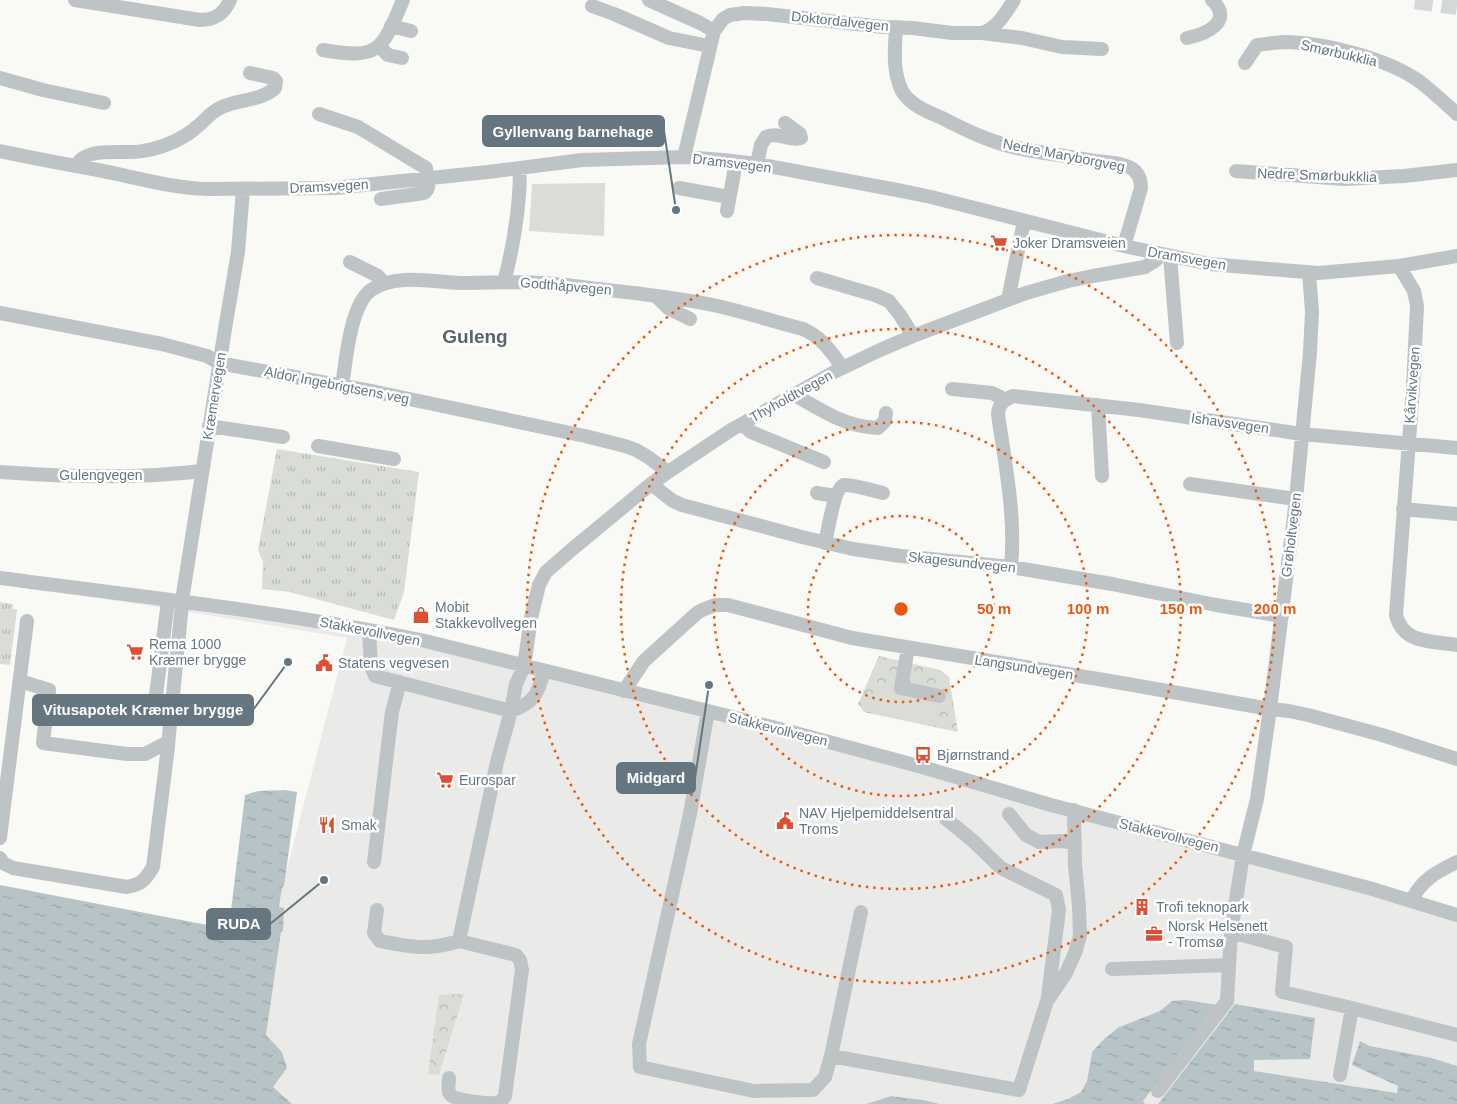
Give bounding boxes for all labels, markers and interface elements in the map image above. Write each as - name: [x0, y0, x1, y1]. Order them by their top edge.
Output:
- street label: Doktordalvegen: [790, 8, 890, 34]
- street label: Smørbukklia: [1299, 36, 1379, 70]
- callout: Gyllenvang barnehage: [483, 116, 664, 146]
- text: Gyllenvang barnehage: [493, 123, 653, 140]
- street label: Nedre Maryborgveg: [1002, 135, 1126, 175]
- street label: Dramsvegen: [692, 150, 772, 176]
- street label: Nedre Smørbukklia: [1257, 165, 1377, 185]
- street label: Dramsvegen: [289, 176, 369, 196]
- supermarket icon: Joker Dramsveien: [989, 233, 1009, 253]
- place label: Joker Dramsveien: [1013, 235, 1126, 251]
- street label: Dramsvegen: [1147, 243, 1227, 273]
- street label: Godthåpvegen: [520, 274, 612, 298]
- district label: Guleng: [442, 326, 508, 347]
- street label: Kårvikvegen: [1401, 346, 1423, 424]
- street label: Kræmervegen: [199, 351, 229, 441]
- street label: Aldor Ingebrigtsens veg: [263, 363, 411, 407]
- street label: Thyholdtvegen: [747, 367, 835, 425]
- street label: Ishavsvegen: [1190, 410, 1270, 436]
- street label: Gulengvegen: [59, 467, 143, 483]
- street label: Grøholtvegen: [1278, 492, 1304, 578]
- street label: Skagesundvegen: [907, 548, 1017, 576]
- place label: Mobit Stakkevollvegen: [435, 599, 537, 631]
- centre of rings: [892, 600, 910, 618]
- text: 50 m: [977, 600, 1011, 617]
- text: 100 m: [1067, 600, 1109, 617]
- text: 150 m: [1160, 600, 1202, 617]
- text: 200 m: [1254, 600, 1296, 617]
- shop icon: Mobit Stakkevollvegen: [411, 605, 431, 625]
- street label: Stakkevollvegen: [318, 613, 422, 649]
- place label: Rema 1000 Kræmer brygge: [149, 636, 246, 668]
- supermarket icon: Rema 1000 Kræmer brygge: [125, 642, 145, 662]
- street label: Langsundvegen: [974, 651, 1074, 683]
- public building icon: Statens vegvesen: [314, 653, 334, 673]
- place label: Statens vegvesen: [338, 655, 449, 671]
- callout: Vitusapotek Kræmer brygge: [33, 695, 253, 725]
- text: Vitusapotek Kræmer brygge: [43, 701, 243, 718]
- street label: Stakkevollvegen: [727, 709, 829, 749]
- bus stop icon: Bjørnstrand: [913, 745, 933, 765]
- place label: Bjørnstrand: [937, 747, 1009, 763]
- callout: Midgard: [617, 763, 695, 793]
- text: Midgard: [627, 769, 685, 786]
- supermarket icon: Eurospar: [435, 770, 455, 790]
- place label: Eurospar: [459, 772, 516, 788]
- place label: NAV Hjelpemiddelsentral Troms: [799, 805, 954, 837]
- public building icon: NAV Hjelpemiddelsentral Troms: [775, 811, 795, 831]
- restaurant icon: Smak: [317, 815, 337, 835]
- street label: Stakkevollvegen: [1118, 815, 1220, 855]
- place label: Smak: [341, 817, 378, 833]
- building icon: Trofi teknopark: [1132, 897, 1152, 917]
- place label: Trofi teknopark: [1156, 899, 1250, 915]
- callout: RUDA: [207, 909, 270, 939]
- text: RUDA: [217, 915, 261, 932]
- place label: Norsk Helsenett - Tromsø: [1168, 918, 1268, 950]
- office icon: Norsk Helsenett - Tromsø: [1144, 924, 1164, 944]

